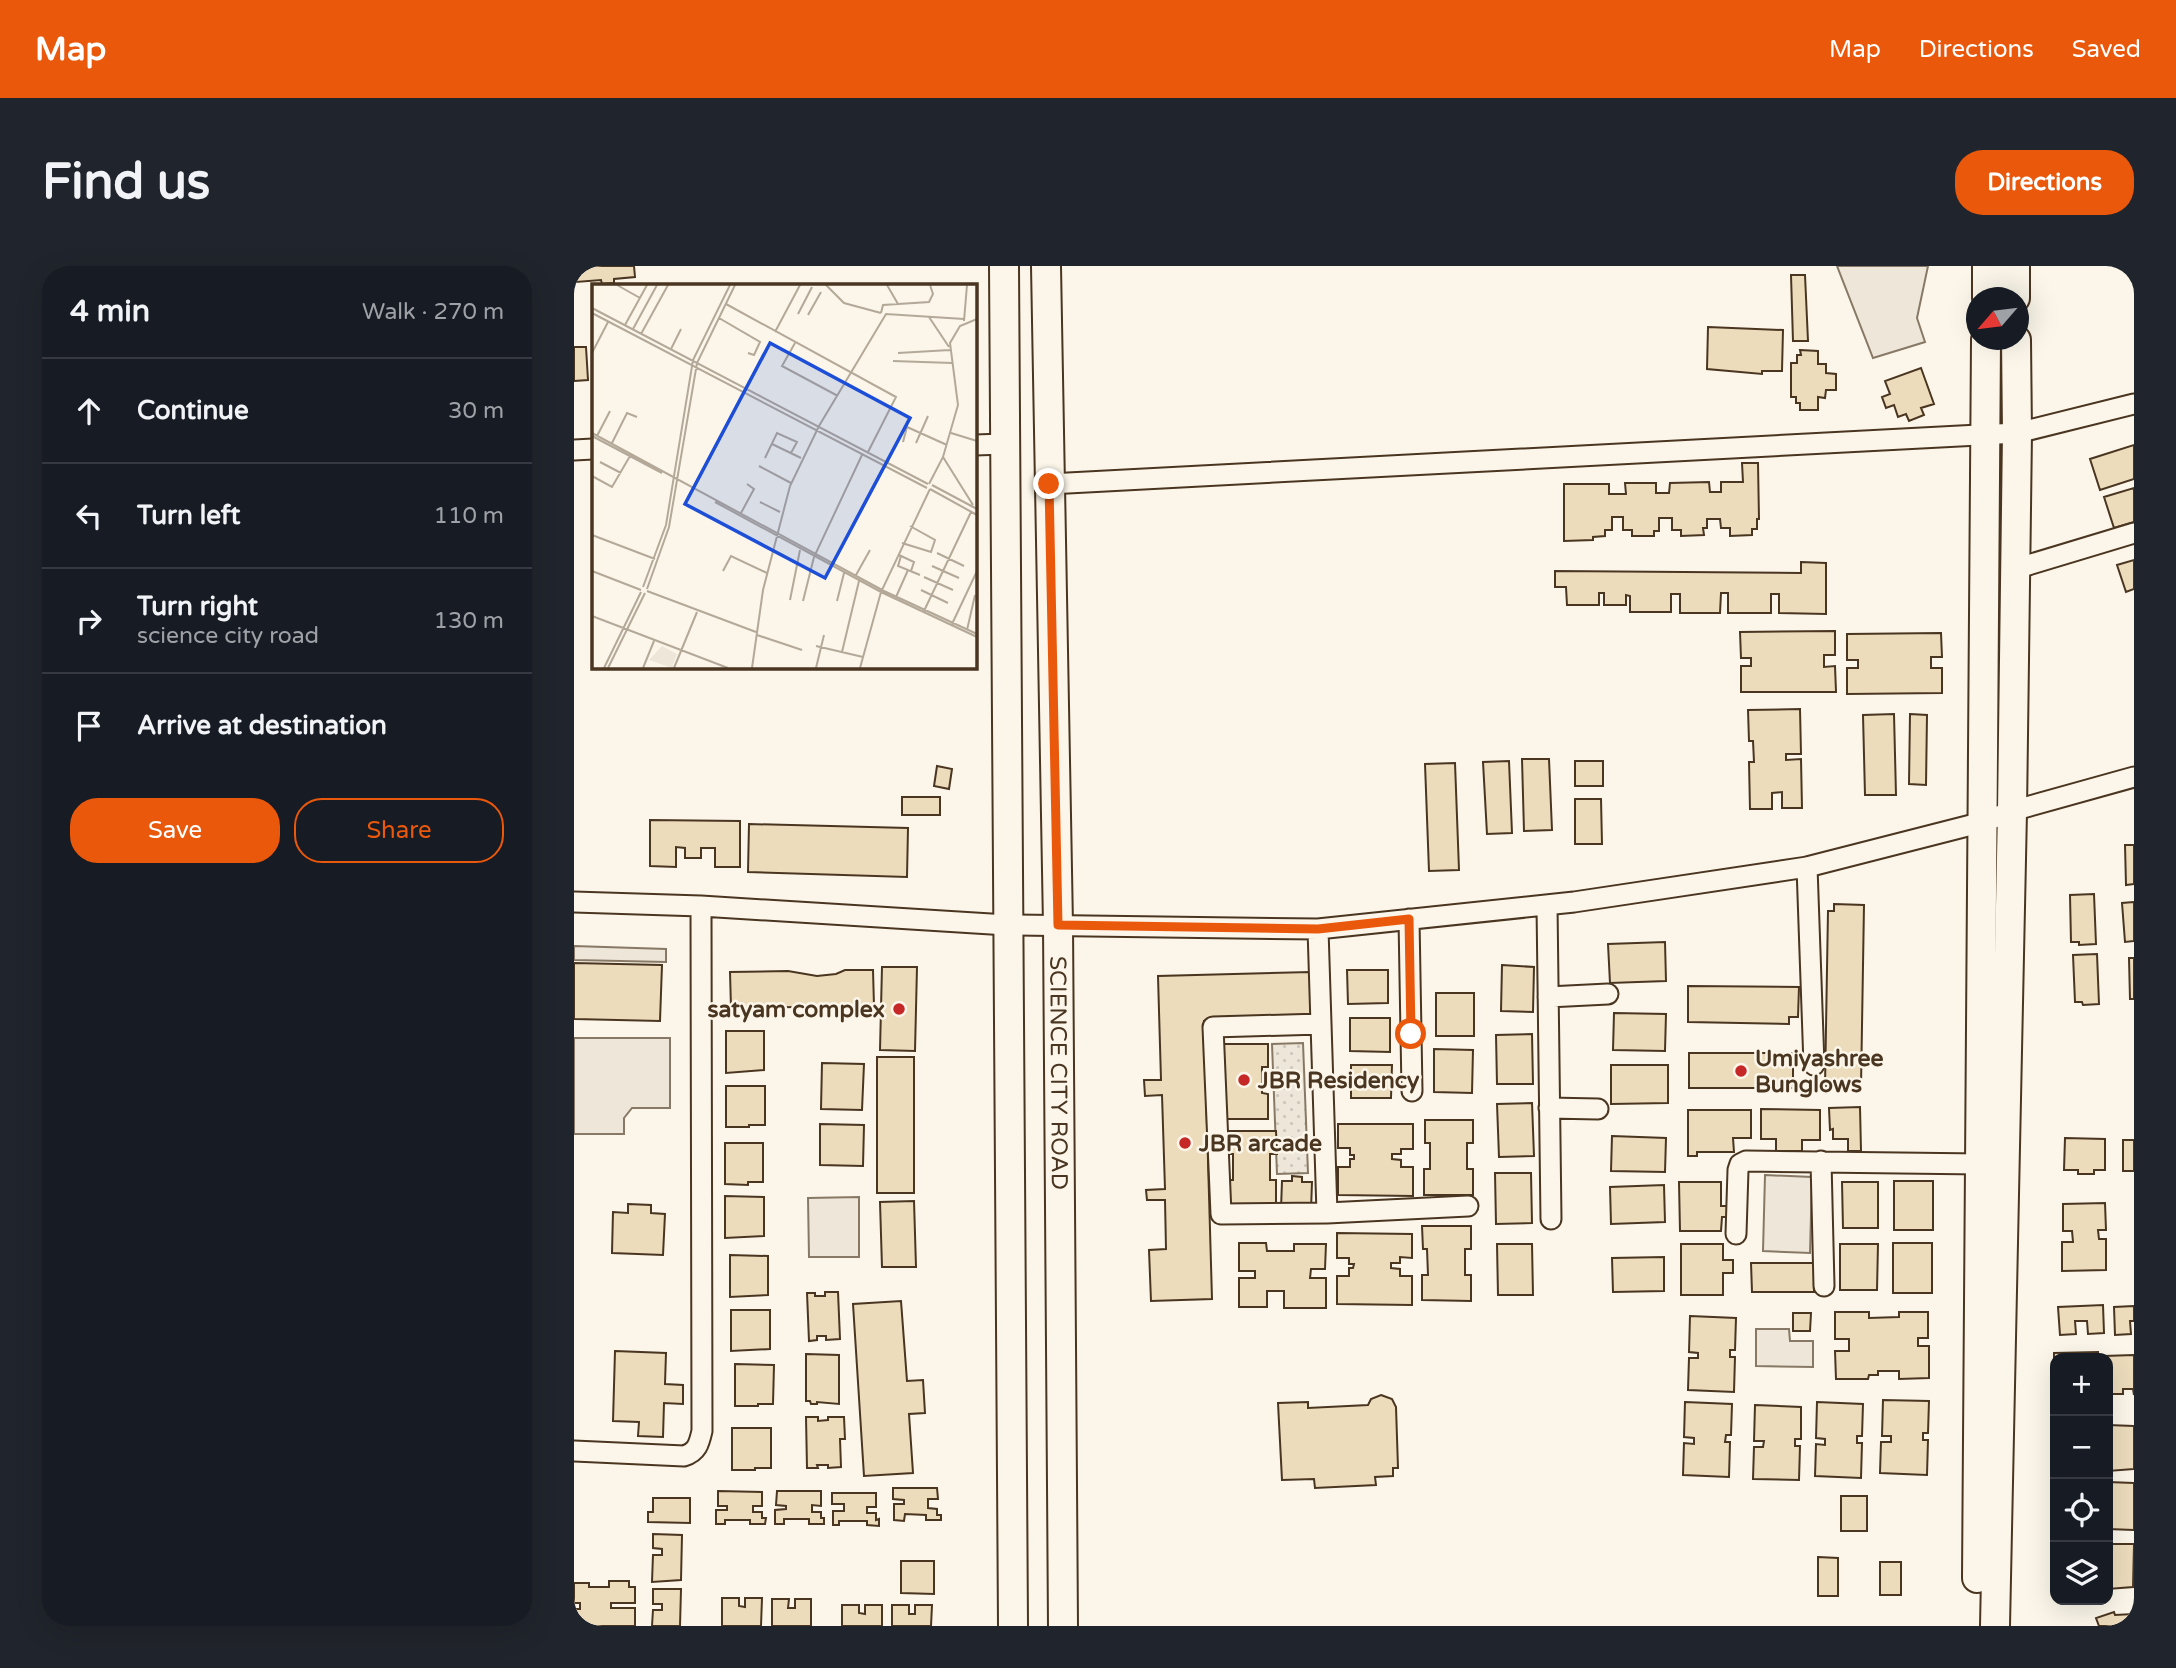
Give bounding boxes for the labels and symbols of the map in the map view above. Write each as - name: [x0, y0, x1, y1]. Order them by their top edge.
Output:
- inset map: [592, 284, 976, 668]
- north arrow: [1966, 287, 2029, 350]
- route end: [1033, 468, 1064, 499]
- street label: SCIENCE CITY ROAD: [1043, 956, 1073, 1190]
- place label: satyam complex: [708, 996, 885, 1024]
- marker: satyam complex: [891, 1001, 907, 1017]
- route start: [1395, 1018, 1426, 1049]
- place label: Umiyashree Bunglows: [1755, 1045, 1884, 1099]
- marker: Umiyashree Bunglows: [1733, 1063, 1749, 1079]
- place label: JBR Residency: [1257, 1067, 1420, 1095]
- marker: JBR Residency: [1236, 1072, 1252, 1088]
- place label: JBR arcade: [1198, 1130, 1322, 1158]
- marker: JBR arcade: [1177, 1135, 1193, 1151]

